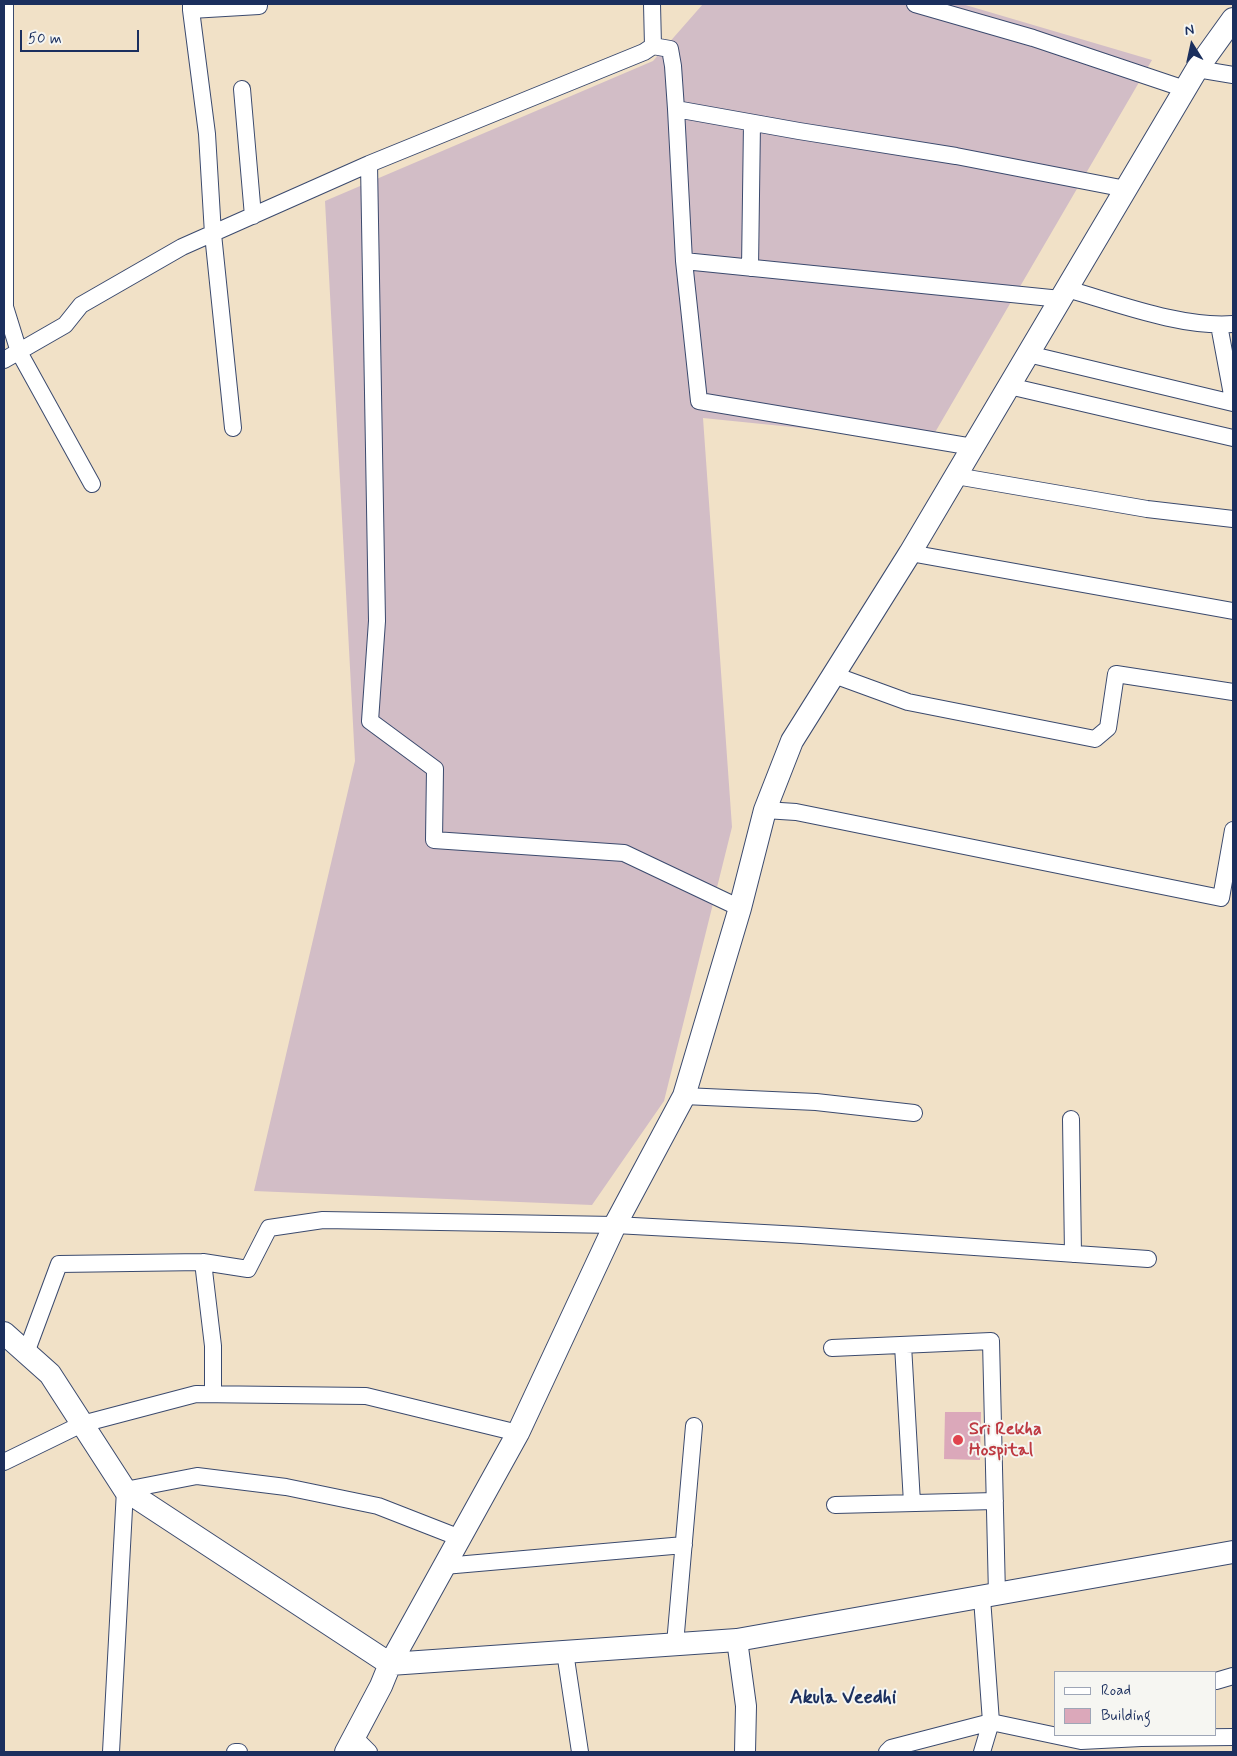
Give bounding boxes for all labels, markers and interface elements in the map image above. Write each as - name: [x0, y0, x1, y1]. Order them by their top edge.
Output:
- scale bar: [22, 20, 141, 52]
- north arrow: [1167, 20, 1217, 70]
- text: N: [1183, 21, 1196, 40]
- text: 50 m: [28, 29, 62, 49]
- place label: Sri Rekha Hospital: [969, 1419, 1042, 1462]
- marker: Sri Rekha Hospital: [951, 1433, 965, 1447]
- legend: [1054, 1671, 1217, 1736]
- text: Road: [1101, 1681, 1131, 1701]
- district label: Akula Veedhi: [790, 1687, 896, 1711]
- text: Building: [1101, 1706, 1151, 1726]

